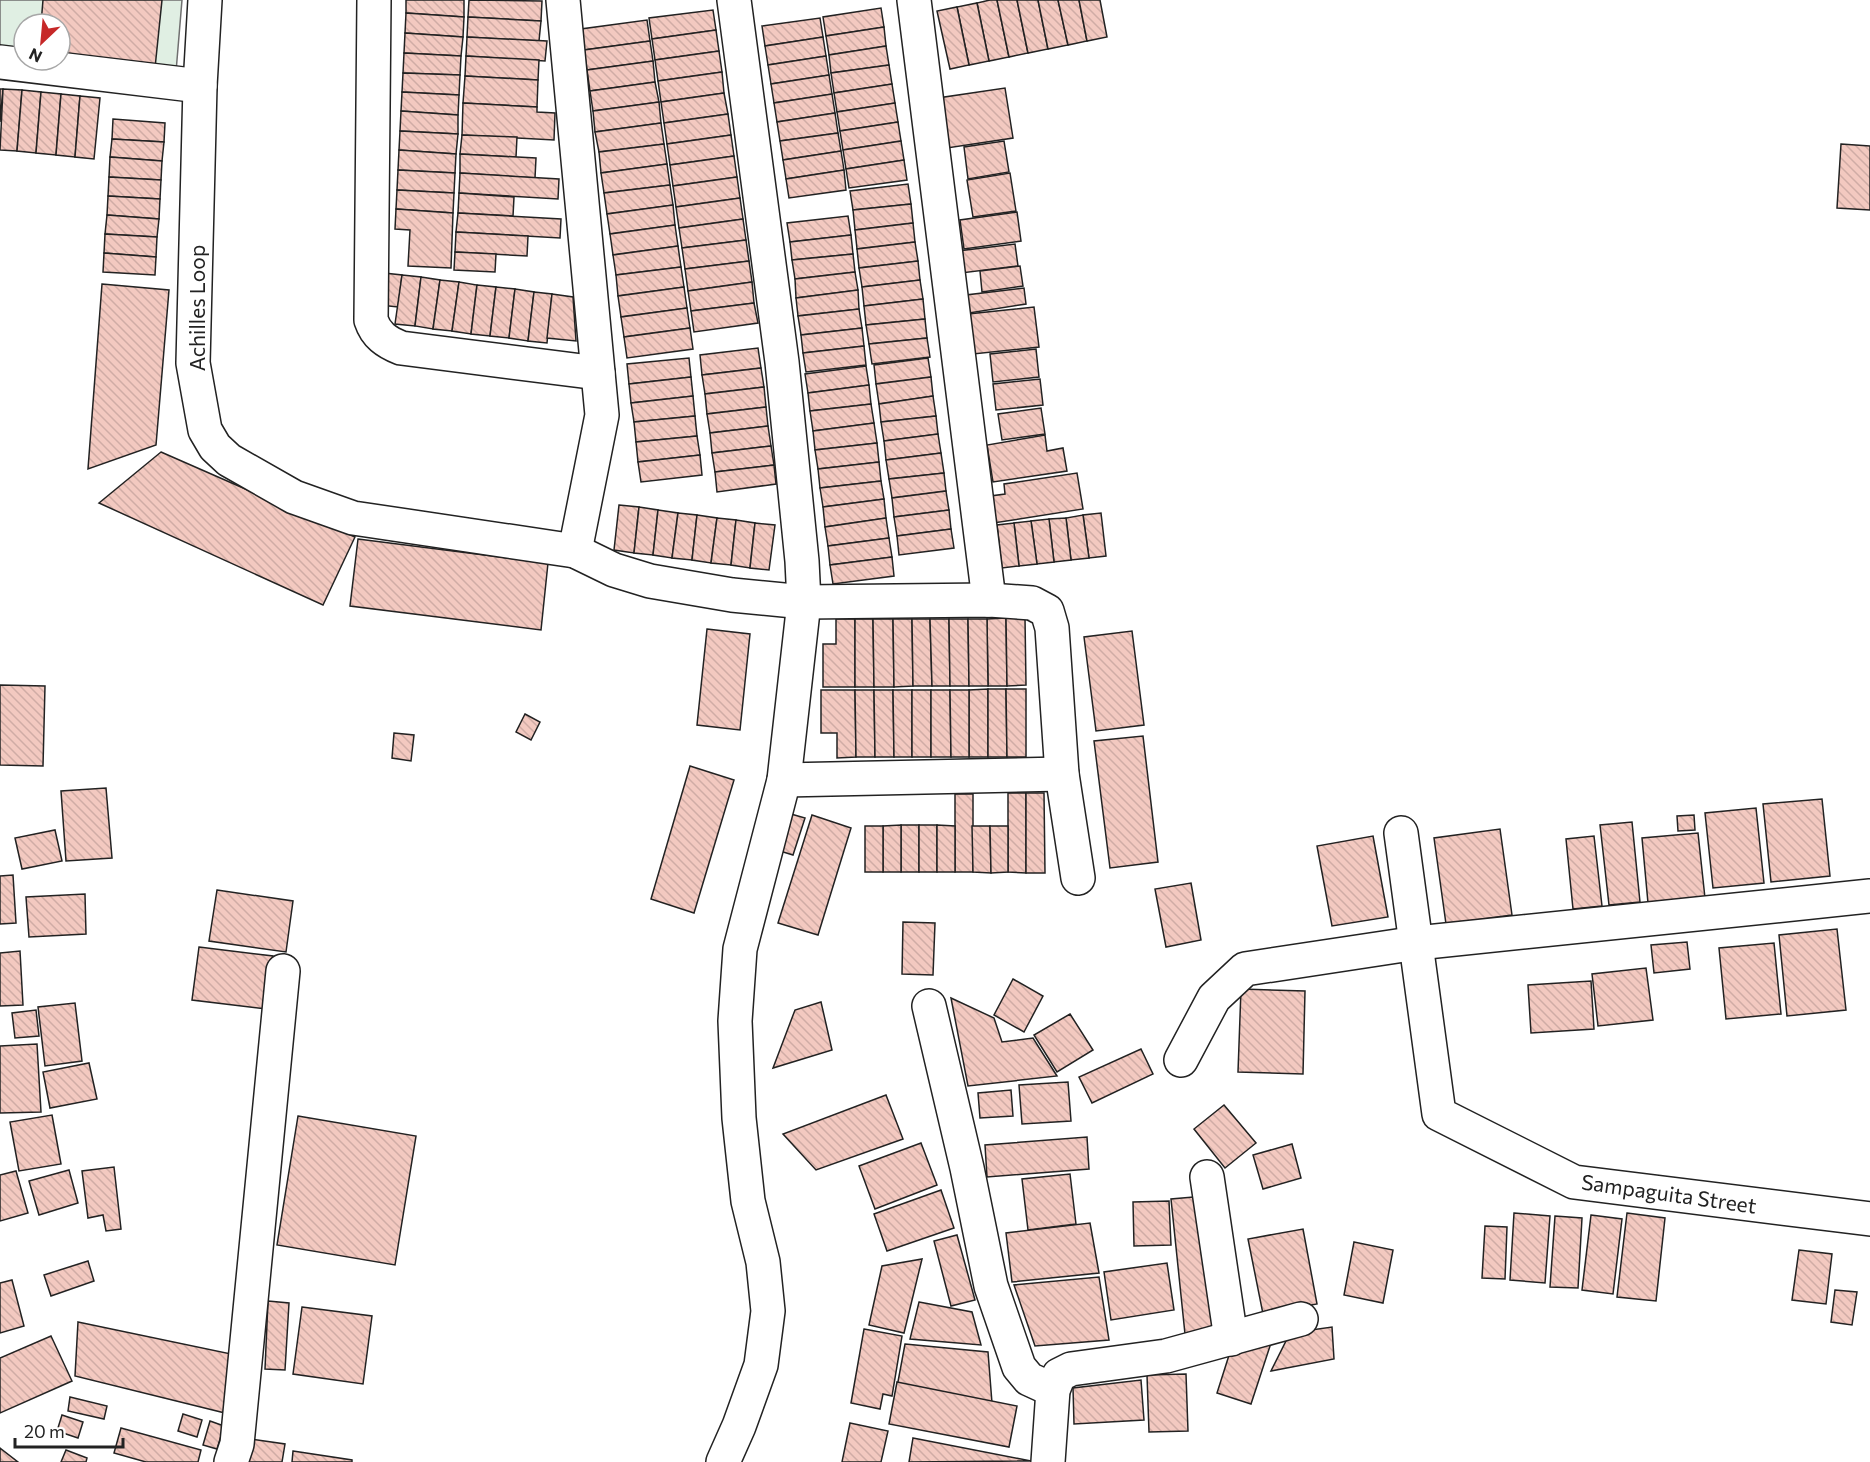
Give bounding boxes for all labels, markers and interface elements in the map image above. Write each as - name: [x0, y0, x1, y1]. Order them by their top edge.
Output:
- north arrow: [12, 12, 72, 72]
- text: N: [26, 45, 45, 67]
- street label: Achilles Loop: [184, 245, 209, 371]
- street label: Sampaguita Street: [1580, 1168, 1758, 1218]
- scale bar: [15, 1411, 123, 1449]
- text: 20 m: [24, 1420, 65, 1442]

